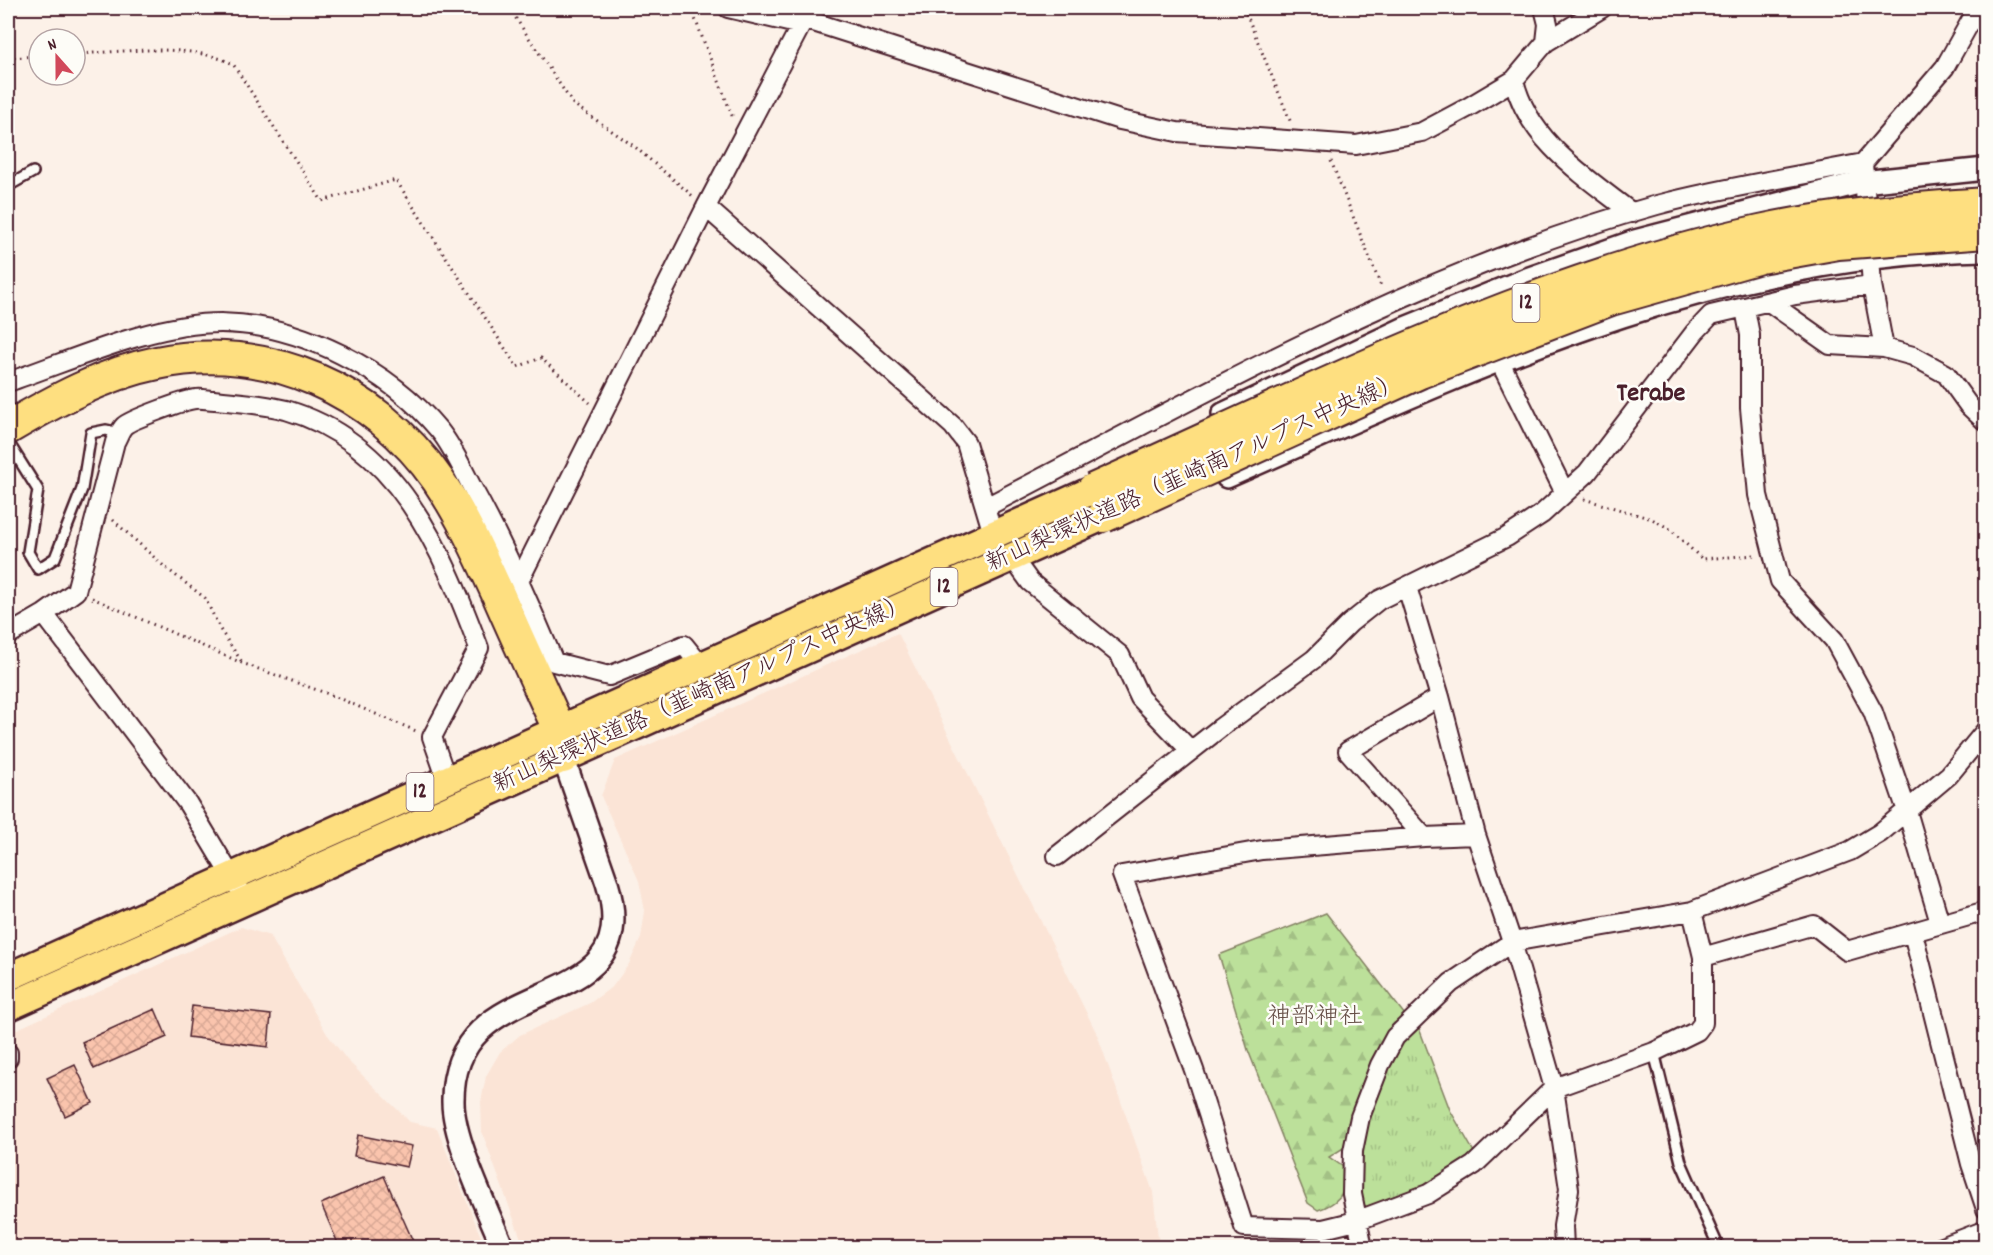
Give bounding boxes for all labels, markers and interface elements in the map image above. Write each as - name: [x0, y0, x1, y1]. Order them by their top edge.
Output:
- north arrow: [27, 27, 87, 87]
- text: N: [45, 33, 60, 57]
- road number: 12: [1512, 284, 1540, 322]
- street label: 新山梨環状道路（韮崎南アルプス中央線）: [981, 366, 1409, 582]
- district label: Terabe: [1617, 375, 1686, 414]
- road number: 12: [930, 568, 958, 606]
- street label: 新山梨環状道路（韮崎南アルプス中央線）: [488, 587, 916, 803]
- road number: 12: [406, 773, 434, 811]
- park label: 神部神社: [1267, 1001, 1363, 1035]

